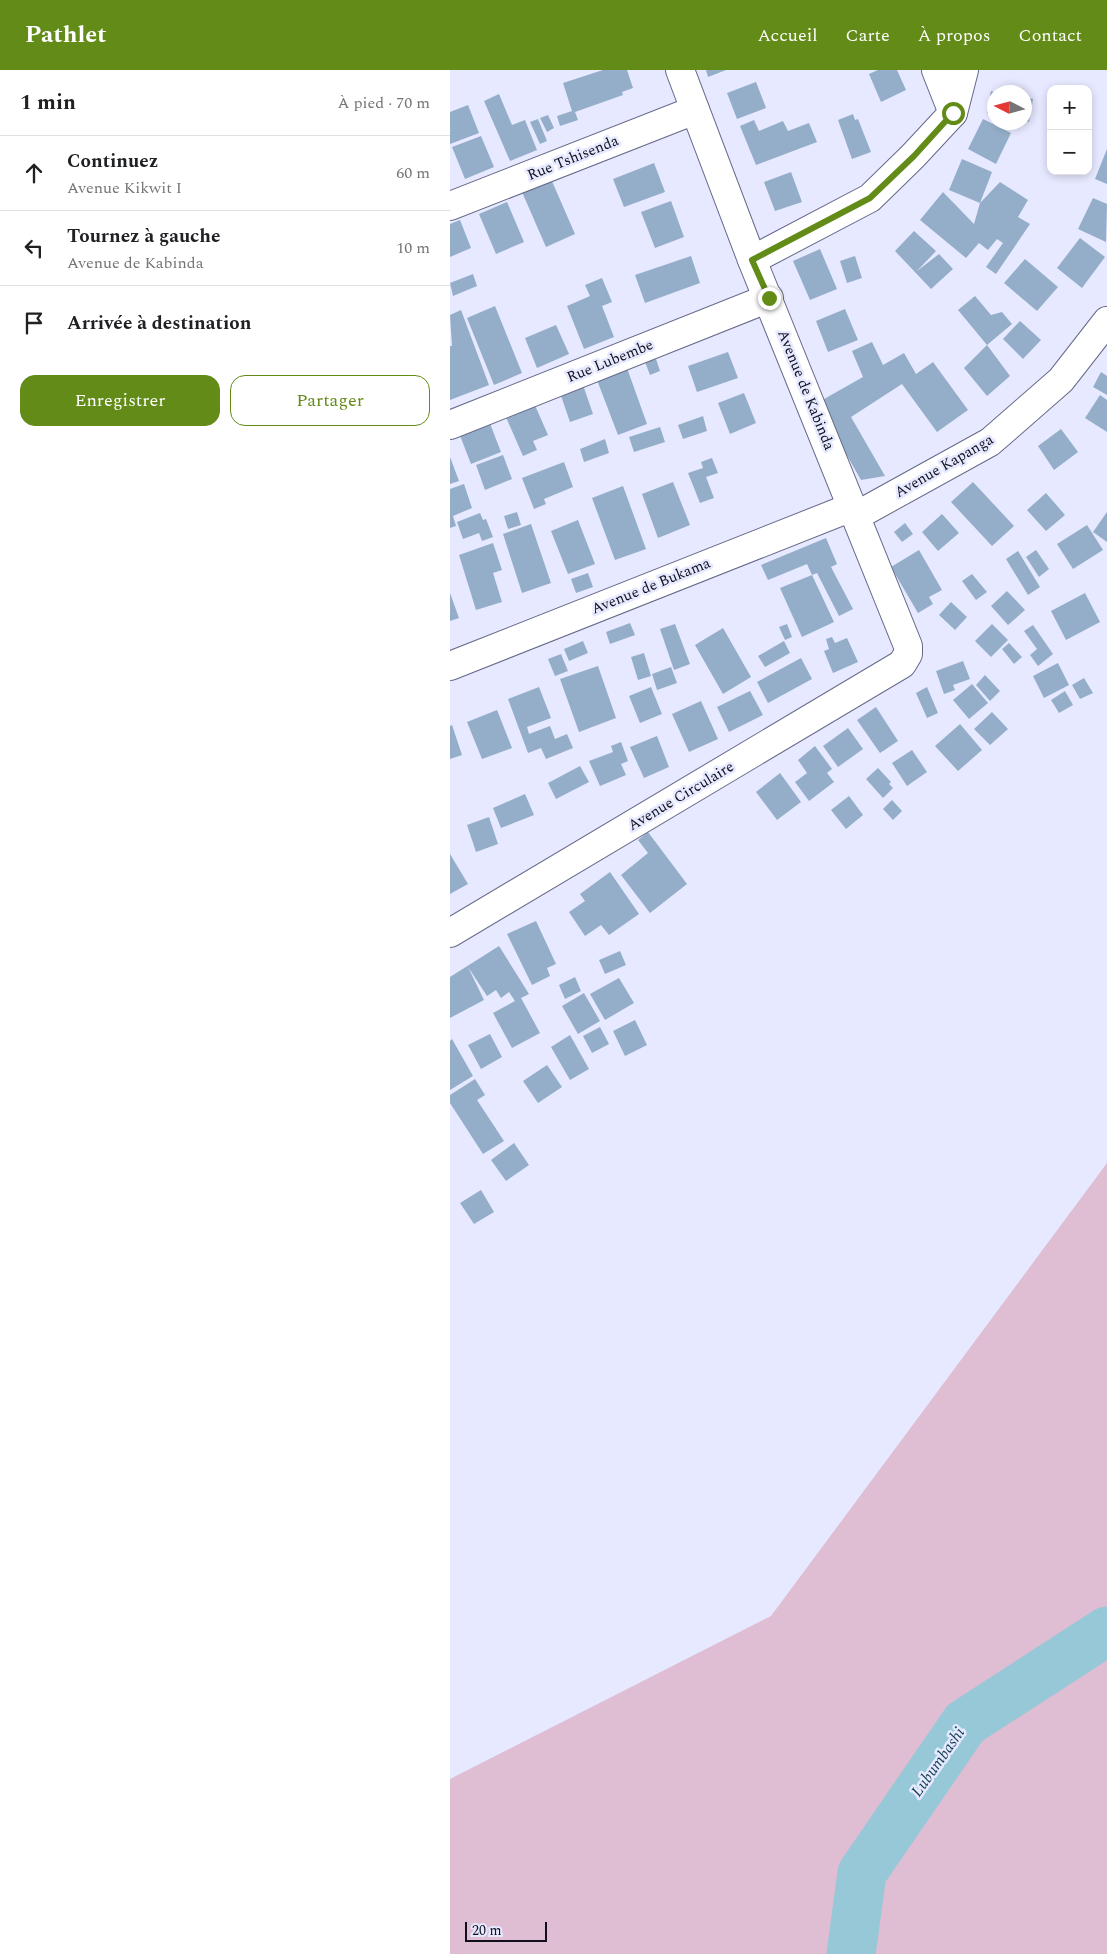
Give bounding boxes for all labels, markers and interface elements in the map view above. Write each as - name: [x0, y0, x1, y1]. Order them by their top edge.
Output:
- text: Pathlet: [25, 17, 107, 53]
- text: Accueil: [757, 22, 818, 49]
- text: Carte: [846, 22, 890, 49]
- text: À propos: [918, 22, 991, 49]
- text: Contact: [1019, 22, 1082, 49]
- north arrow: [987, 85, 1032, 130]
- map controls: [1047, 85, 1092, 175]
- button: +: [1047, 85, 1092, 130]
- text: 1 min: [20, 87, 76, 119]
- text: À pied · 70 m: [337, 91, 430, 115]
- route start: [942, 102, 965, 125]
- street label: Rue Tshisenda: [524, 129, 623, 187]
- button: −: [1047, 130, 1092, 175]
- text: Continuez: [67, 147, 158, 176]
- icon: ahead: [20, 159, 48, 187]
- text: 60 m: [396, 161, 430, 185]
- text: Avenue Kikwit I: [67, 176, 182, 200]
- text: Tournez à gauche: [67, 222, 220, 251]
- icon: left: [20, 234, 48, 262]
- text: 10 m: [396, 236, 430, 260]
- text: Avenue de Kabinda: [67, 251, 203, 275]
- route end: [758, 287, 781, 310]
- icon: arrive: [20, 309, 48, 337]
- text: Arrivée à destination: [67, 309, 251, 338]
- street label: Avenue de Kabinda: [771, 326, 841, 454]
- street label: Rue Lubembe: [563, 333, 657, 389]
- button: Enregistrer: [20, 375, 220, 426]
- button: Partager: [230, 375, 430, 426]
- street label: Avenue Kapanga: [890, 428, 998, 504]
- street label: Avenue de Bukama: [588, 551, 715, 620]
- street label: Avenue Circulaire: [624, 755, 738, 837]
- water label: Lubumbashi: [905, 1722, 971, 1802]
- scale bar: [465, 1919, 548, 1942]
- text: 20 m: [472, 1920, 502, 1941]

